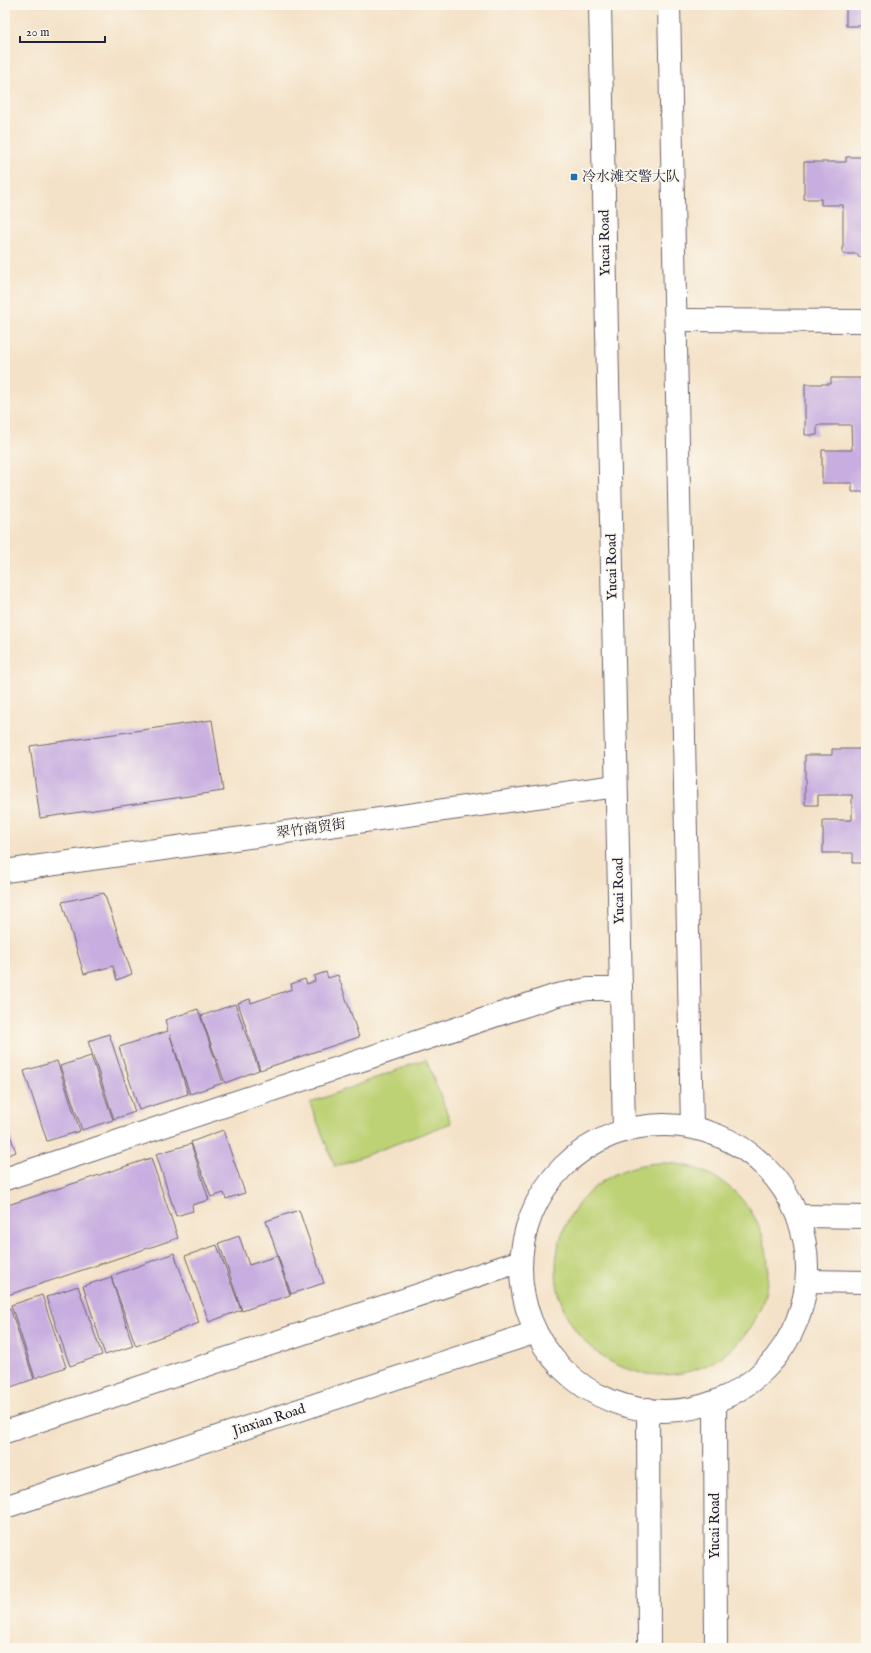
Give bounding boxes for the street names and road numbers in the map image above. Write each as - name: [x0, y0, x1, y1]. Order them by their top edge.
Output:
- street label: Yucai Road: [595, 209, 615, 276]
- street label: Yucai Road: [602, 533, 622, 600]
- street label: 翠竹商贸街: [275, 815, 347, 843]
- street label: Yucai Road: [609, 857, 629, 924]
- street label: Jinxian Road: [228, 1400, 308, 1441]
- street label: Yucai Road: [706, 1492, 724, 1559]

